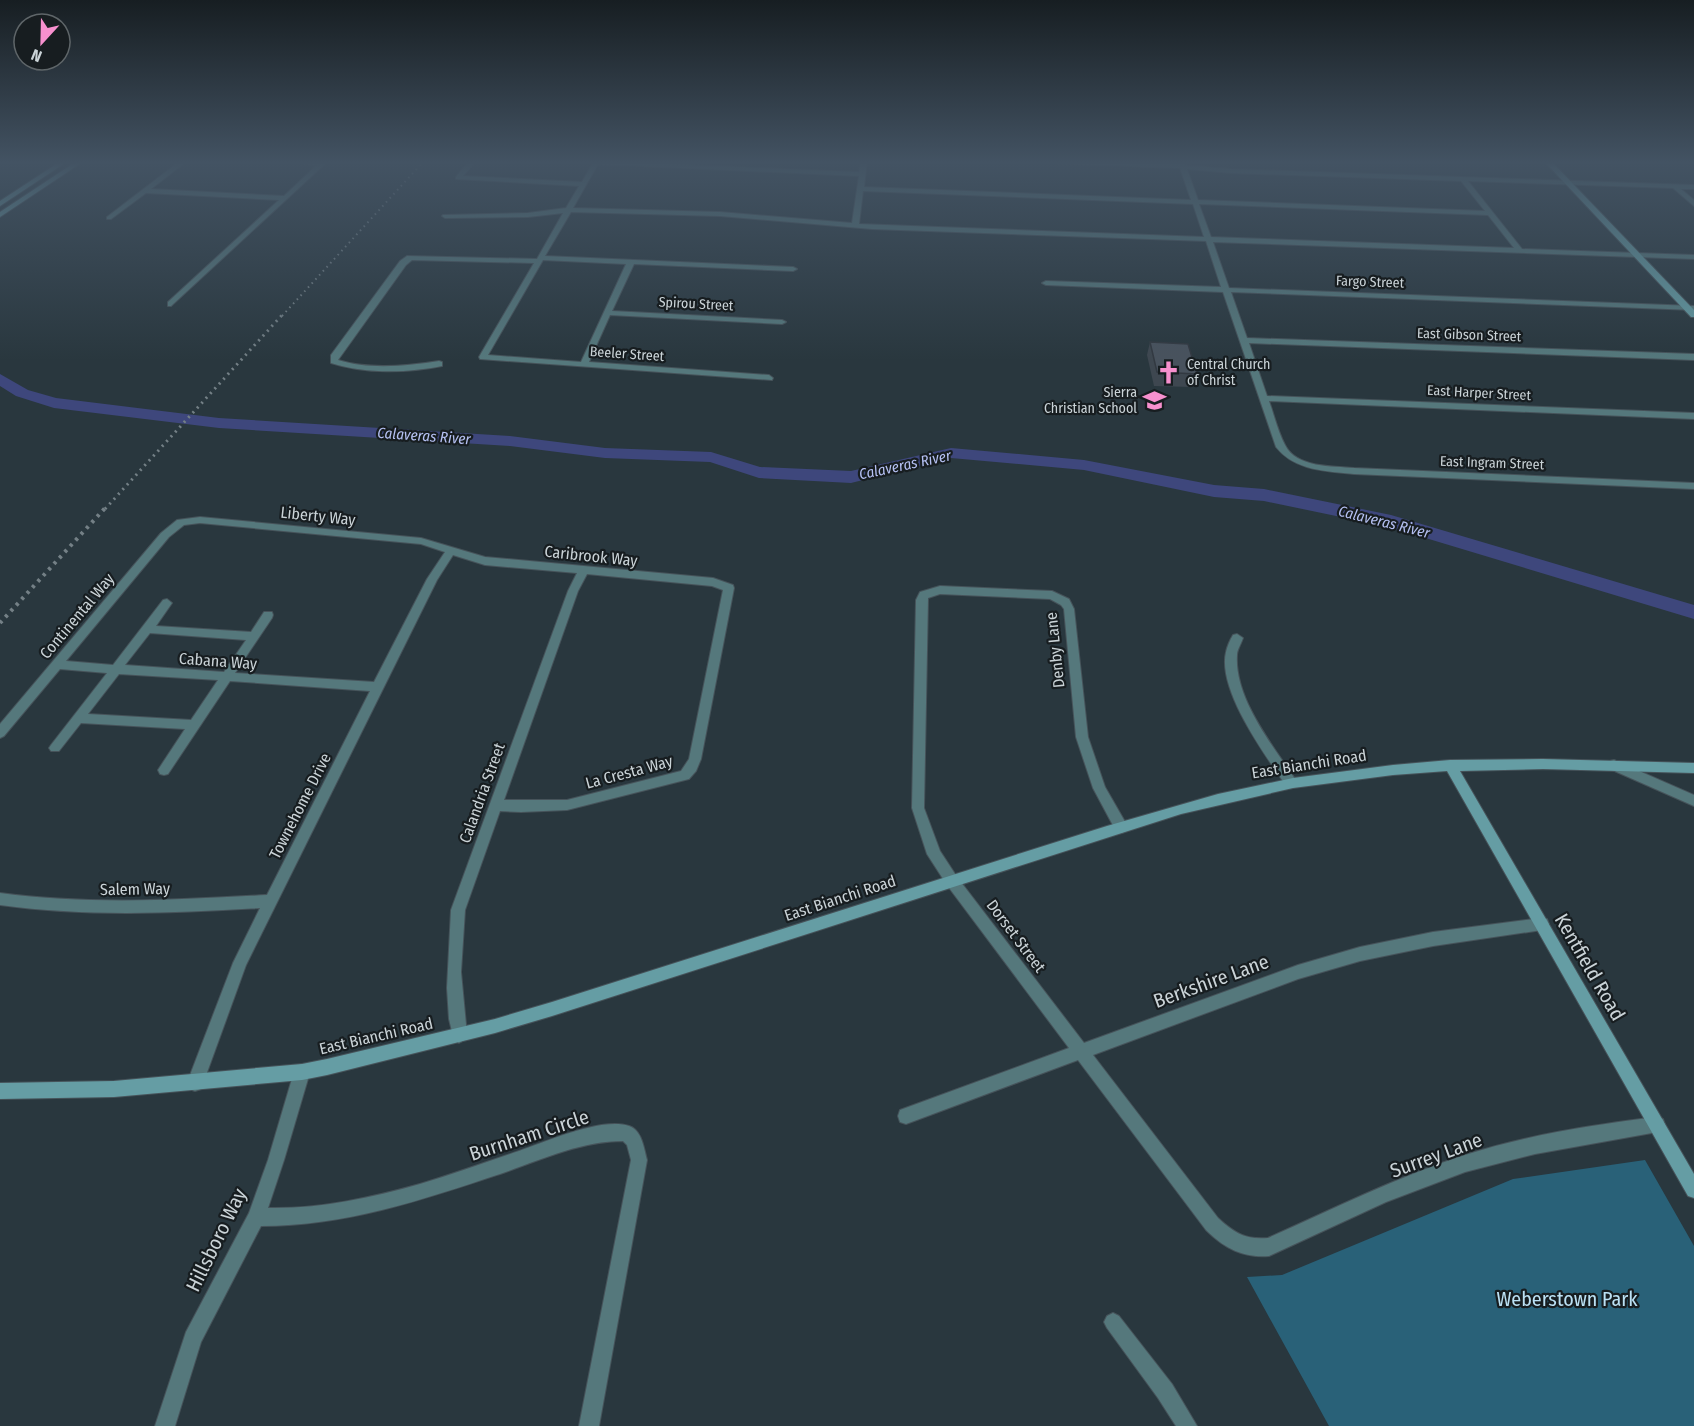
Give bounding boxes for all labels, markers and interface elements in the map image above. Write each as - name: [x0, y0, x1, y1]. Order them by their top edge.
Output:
- north arrow: [12, 12, 72, 72]
- text: N: [29, 45, 45, 66]
- street label: Fargo Street: [1336, 272, 1405, 292]
- street label: Spirou Street: [658, 294, 734, 314]
- street label: East Gibson Street: [1417, 325, 1522, 345]
- street label: Beeler Street: [589, 343, 665, 365]
- place label: Central Church of Christ: [1187, 356, 1270, 389]
- church icon: Central Church of Christ: [1156, 359, 1182, 385]
- street label: East Harper Street: [1427, 382, 1532, 404]
- place label: Sierra Christian School: [1044, 384, 1137, 417]
- school or university icon: Sierra Christian School: [1142, 387, 1168, 413]
- water label: Calaveras River: [377, 424, 472, 448]
- water label: Calaveras River: [857, 446, 953, 484]
- street label: East Ingram Street: [1440, 453, 1545, 473]
- water label: Calaveras River: [1336, 502, 1432, 542]
- street label: Liberty Way: [279, 503, 357, 529]
- street label: Caribrook Way: [544, 542, 639, 570]
- street label: Continental Way: [36, 569, 119, 663]
- street label: Denby Lane: [1042, 611, 1068, 689]
- street label: Cabana Way: [178, 649, 259, 673]
- street label: Calandria Street: [455, 740, 509, 846]
- street label: East Bianchi Road: [1250, 746, 1368, 782]
- street label: Townehome Drive: [265, 750, 335, 862]
- street label: La Cresta Way: [583, 751, 675, 793]
- street label: East Bianchi Road: [782, 871, 898, 925]
- street label: Salem Way: [100, 879, 171, 899]
- street label: Dorset Street: [982, 896, 1050, 977]
- street label: Kentfield Road: [1550, 909, 1630, 1025]
- street label: Berkshire Lane: [1150, 949, 1272, 1013]
- street label: East Bianchi Road: [317, 1014, 435, 1058]
- street label: Burnham Circle: [466, 1104, 592, 1166]
- street label: Surrey Lane: [1387, 1127, 1485, 1183]
- street label: Hillsboro Way: [181, 1184, 251, 1296]
- park label: Weberstown Park: [1496, 1287, 1638, 1311]

